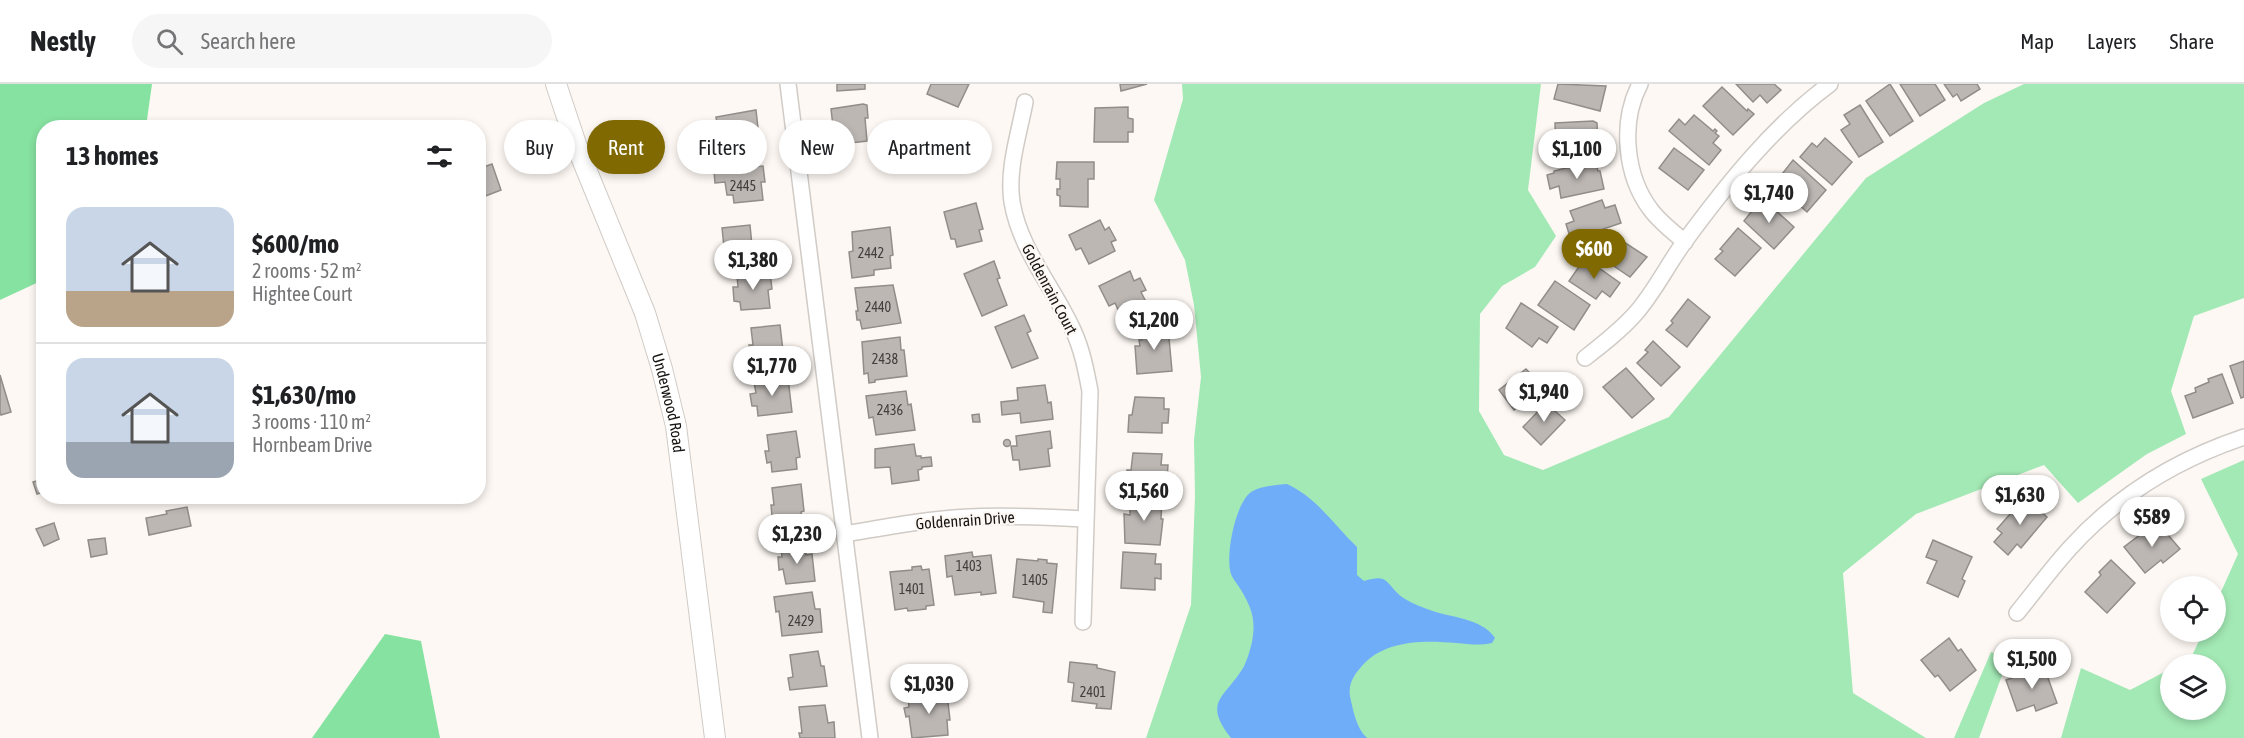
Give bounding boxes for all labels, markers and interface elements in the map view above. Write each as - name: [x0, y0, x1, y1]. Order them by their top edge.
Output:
- search box: [132, 14, 552, 68]
- text: Nestly: [30, 25, 96, 57]
- icon: search: [153, 25, 186, 58]
- text: Search here: [201, 28, 296, 54]
- text: Map: [2020, 29, 2054, 53]
- text: Layers: [2087, 29, 2137, 53]
- text: Share: [2170, 29, 2214, 53]
- chip: Buy: [504, 120, 575, 174]
- chip: Rent: [587, 120, 665, 174]
- chip: Filters: [677, 120, 767, 174]
- chip: New: [779, 120, 855, 174]
- chip: Apartment: [867, 120, 992, 174]
- pin: $1,100: [1528, 129, 1626, 180]
- text: $1,100: [1552, 137, 1602, 160]
- icon: filters: [423, 140, 456, 173]
- text: 13 homes: [66, 141, 159, 171]
- pin: $1,740: [1720, 173, 1818, 224]
- house number: 2445: [730, 178, 756, 194]
- text: $1,740: [1744, 181, 1794, 204]
- text: $600/mo: [252, 229, 339, 259]
- pin: $600: [1558, 229, 1630, 280]
- icon: home: [114, 231, 186, 303]
- text: $600: [1576, 237, 1612, 260]
- pin: $1,380: [704, 240, 802, 291]
- street label: Goldenrain Court: [1019, 241, 1082, 338]
- house number: 2442: [858, 245, 884, 261]
- text: $1,380: [728, 248, 778, 271]
- text: 2 rooms · 52 m²: [252, 259, 362, 282]
- text: Hightee Court: [252, 282, 352, 305]
- house number: 2440: [865, 299, 892, 315]
- pin: $1,200: [1105, 300, 1203, 351]
- text: $1,200: [1129, 308, 1179, 331]
- pin: $1,770: [723, 346, 821, 397]
- street label: Underwood Road: [649, 351, 688, 454]
- house number: 2438: [872, 351, 899, 367]
- text: $1,770: [747, 354, 797, 377]
- pin: $1,940: [1495, 372, 1593, 423]
- text: $1,630/mo: [252, 380, 356, 410]
- text: $1,940: [1519, 380, 1569, 403]
- icon: home: [114, 382, 186, 454]
- house number: 2436: [877, 402, 904, 418]
- text: 3 rooms · 110 m²: [252, 410, 371, 433]
- text: Hornbeam Drive: [252, 433, 372, 456]
- pin: $1,560: [1095, 471, 1193, 522]
- pin: $1,630: [1971, 475, 2069, 526]
- text: $1,560: [1119, 479, 1169, 502]
- text: $1,630: [1995, 483, 2045, 506]
- pin: $589: [2116, 497, 2188, 548]
- text: $589: [2134, 505, 2170, 528]
- street label: Goldenrain Drive: [915, 508, 1015, 532]
- pin: $1,230: [748, 514, 846, 565]
- text: $1,230: [772, 522, 822, 545]
- house number: 1403: [956, 558, 982, 574]
- house number: 1405: [1022, 572, 1048, 588]
- map controls: [2160, 576, 2226, 720]
- button: locate: [2160, 576, 2226, 642]
- house number: 1401: [899, 581, 925, 597]
- house number: 2429: [788, 613, 814, 629]
- pin: $1,500: [1983, 639, 2081, 690]
- text: $1,500: [2007, 647, 2057, 670]
- button: layers: [2160, 654, 2226, 720]
- pin: $1,030: [880, 664, 978, 715]
- text: $1,030: [904, 672, 954, 695]
- house number: 2401: [1080, 684, 1106, 700]

